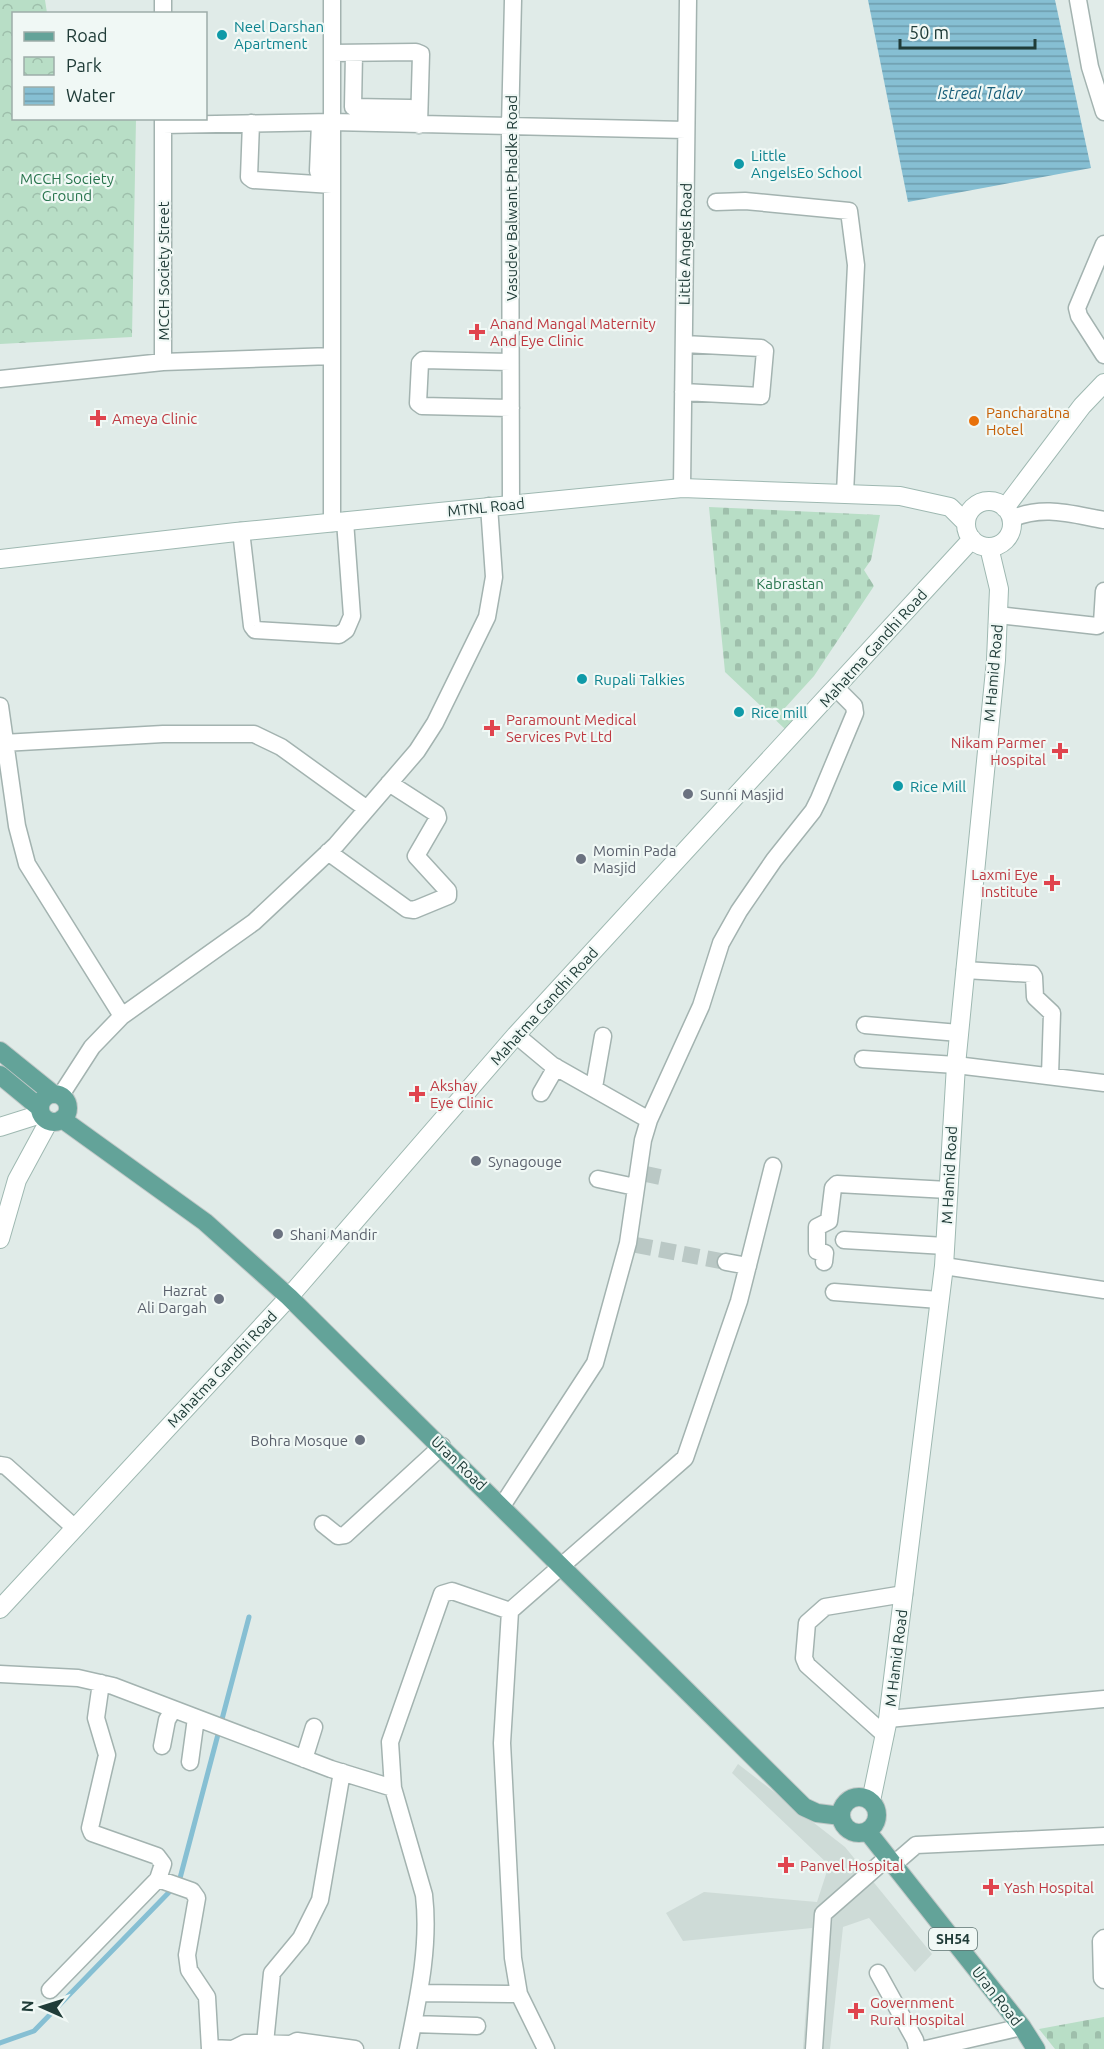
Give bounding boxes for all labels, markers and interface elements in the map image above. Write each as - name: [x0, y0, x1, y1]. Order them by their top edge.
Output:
- legend: [12, 12, 207, 120]
- scale bar: [900, 12, 1035, 50]
- place label: Neel Darshan Apartment: [234, 18, 324, 52]
- text: 50 m: [909, 22, 949, 42]
- text: Road: [66, 25, 108, 45]
- marker: Neel Darshan Apartment: [215, 28, 229, 42]
- text: Park: [66, 55, 102, 75]
- water label: Istreal Talav: [938, 84, 1024, 102]
- text: Water: [66, 85, 116, 105]
- street label: Vasudev Balwant Phadke Road: [503, 95, 520, 301]
- place label: Little AngelsEo School: [751, 147, 862, 181]
- marker: Little AngelsEo School: [732, 157, 746, 171]
- park label: MCCH Society Ground: [20, 170, 114, 204]
- street label: Little Angels Road: [675, 183, 695, 305]
- street label: MCCH Society Street: [155, 201, 172, 341]
- place label: Anand Mangal Maternity And Eye Clinic: [490, 315, 656, 349]
- marker: Anand Mangal Maternity And Eye Clinic: [468, 323, 486, 341]
- place label: Pancharatna Hotel: [986, 404, 1070, 438]
- marker: Ameya Clinic: [89, 409, 107, 427]
- place label: Ameya Clinic: [112, 410, 197, 427]
- marker: Pancharatna Hotel: [967, 414, 981, 428]
- street label: MTNL Road: [446, 494, 526, 520]
- park label: Kabrastan: [756, 575, 824, 592]
- street label: Mahatma Gandhi Road: [816, 586, 930, 710]
- street label: M Hamid Road: [980, 623, 1006, 723]
- place label: Rupali Talkies: [594, 671, 685, 688]
- marker: Rupali Talkies: [575, 672, 589, 686]
- place label: Rice mill: [751, 704, 807, 721]
- marker: Rice mill: [732, 705, 746, 719]
- place label: Paramount Medical Services Pvt Ltd: [506, 711, 636, 745]
- marker: Paramount Medical Services Pvt Ltd: [483, 719, 501, 737]
- place label: Nikam Parmer Hospital: [951, 734, 1046, 768]
- marker: Nikam Parmer Hospital: [1051, 742, 1069, 760]
- place label: Rice Mill: [910, 778, 966, 795]
- marker: Rice Mill: [891, 779, 905, 793]
- place label: Sunni Masjid: [700, 786, 784, 803]
- marker: Sunni Masjid: [681, 787, 695, 801]
- place label: Momin Pada Masjid: [593, 842, 676, 876]
- marker: Momin Pada Masjid: [574, 852, 588, 866]
- place label: Laxmi Eye Institute: [971, 866, 1038, 900]
- marker: Laxmi Eye Institute: [1043, 874, 1061, 892]
- street label: Mahatma Gandhi Road: [487, 944, 601, 1068]
- place label: Akshay Eye Clinic: [430, 1077, 493, 1111]
- marker: Akshay Eye Clinic: [408, 1085, 426, 1103]
- street label: M Hamid Road: [938, 1126, 960, 1224]
- place label: Synagouge: [488, 1153, 562, 1170]
- marker: Synagouge: [469, 1154, 483, 1168]
- place label: Shani Mandir: [290, 1226, 378, 1243]
- marker: Shani Mandir: [271, 1227, 285, 1241]
- place label: Hazrat Ali Dargah: [137, 1282, 207, 1316]
- marker: Hazrat Ali Dargah: [212, 1292, 226, 1306]
- street label: Mahatma Gandhi Road: [164, 1308, 280, 1430]
- place label: Bohra Mosque: [250, 1432, 348, 1449]
- marker: Bohra Mosque: [353, 1433, 367, 1447]
- street label: Uran Road: [428, 1433, 490, 1493]
- street label: M Hamid Road: [882, 1608, 910, 1708]
- marker: Panvel Hospital: [777, 1856, 795, 1874]
- place label: Panvel Hospital: [800, 1857, 904, 1874]
- marker: Yash Hospital: [982, 1878, 1000, 1896]
- place label: Yash Hospital: [1004, 1879, 1094, 1896]
- road number: SH54: [929, 1928, 977, 1950]
- street label: Uran Road: [969, 1963, 1025, 2029]
- north arrow: [12, 1977, 72, 2037]
- place label: Government Rural Hospital: [870, 1994, 964, 2028]
- text: N: [18, 2000, 36, 2013]
- marker: Government Rural Hospital: [847, 2002, 865, 2020]

